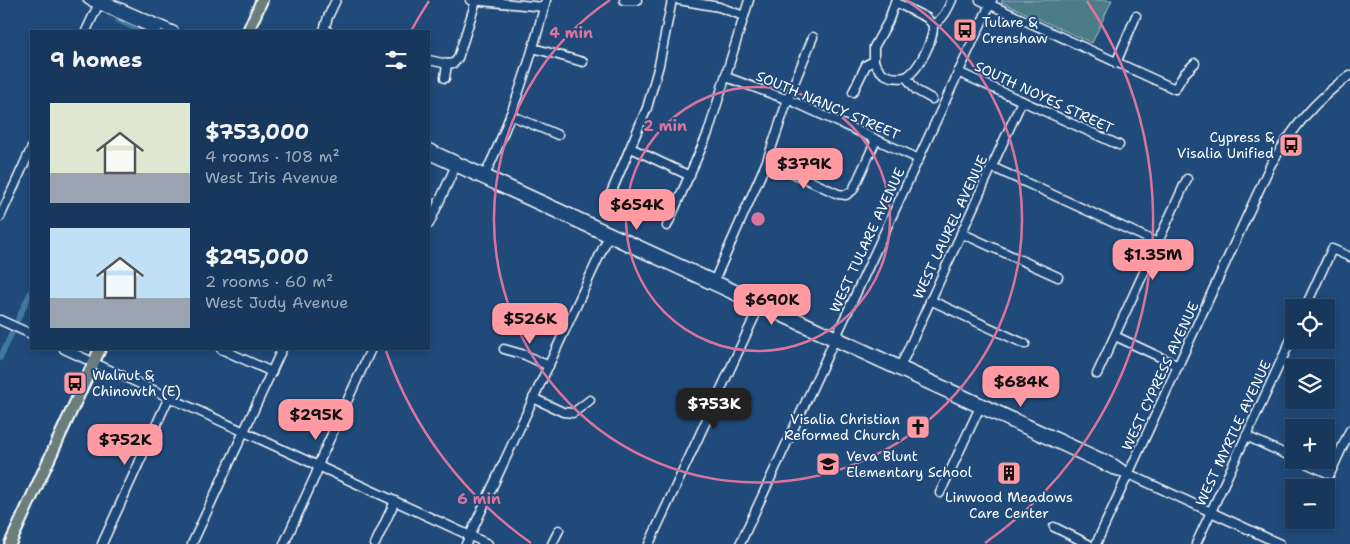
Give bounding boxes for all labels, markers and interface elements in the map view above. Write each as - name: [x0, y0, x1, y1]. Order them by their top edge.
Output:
- place label: Tulare & Crenshaw: [982, 13, 1048, 47]
- bus stop icon: Tulare & Crenshaw: [952, 17, 978, 43]
- text: 4 min: [549, 23, 593, 43]
- text: 9 homes: [50, 46, 142, 74]
- icon: filters: [382, 46, 410, 74]
- street label: SOUTH NOYES STREET: [972, 57, 1117, 137]
- street label: SOUTH NANCY STREET: [753, 67, 903, 144]
- text: 2 min: [643, 116, 687, 136]
- text: $753,000: [205, 118, 309, 146]
- icon: home: [90, 123, 150, 183]
- place label: Cypress & Visalia Unified: [1177, 128, 1274, 162]
- bus stop icon: Cypress & Visalia Unified: [1278, 132, 1304, 158]
- text: 4 rooms · 108 m²: [205, 146, 340, 167]
- pin: $379K: [769, 148, 839, 190]
- street label: WEST LAUREL AVENUE: [909, 152, 991, 302]
- text: $379K: [777, 153, 831, 174]
- street label: WEST TULARE AVENUE: [825, 164, 909, 315]
- text: West Iris Avenue: [205, 167, 338, 188]
- pin: $654K: [602, 188, 672, 231]
- text: $654K: [610, 194, 664, 215]
- centre of rings: [749, 210, 767, 228]
- pin: $1.35M: [1112, 238, 1194, 281]
- text: $295,000: [205, 243, 309, 271]
- text: $1.35M: [1124, 244, 1182, 265]
- icon: home: [90, 248, 150, 308]
- text: 2 rooms · 60 m²: [205, 271, 333, 292]
- pin: $690K: [737, 284, 807, 326]
- text: $690K: [745, 289, 799, 310]
- text: West Judy Avenue: [205, 292, 348, 313]
- street label: WEST CYPRESS AVENUE: [1118, 298, 1203, 453]
- map controls: [1285, 299, 1335, 529]
- button: locate: [1285, 299, 1335, 349]
- pin: $526K: [495, 302, 565, 345]
- text: $526K: [503, 308, 557, 329]
- street label: WEST MYRTLE AVENUE: [1191, 357, 1275, 509]
- button: layers: [1285, 359, 1335, 409]
- place label: Walnut & Chinowth (E): [92, 366, 181, 400]
- pin: $684K: [986, 366, 1056, 408]
- bus stop icon: Walnut & Chinowth (E): [62, 370, 88, 396]
- text: $684K: [993, 371, 1049, 392]
- pin: $753K: [679, 388, 749, 430]
- text: $753K: [687, 393, 741, 414]
- pin: $295K: [281, 398, 351, 441]
- text: $295K: [289, 404, 343, 425]
- place label: Visalia Christian Reformed Church: [784, 410, 900, 444]
- church icon: Visalia Christian Reformed Church: [905, 414, 931, 440]
- button: +: [1285, 419, 1335, 469]
- pin: $752K: [90, 424, 160, 466]
- text: $752K: [98, 429, 152, 450]
- place label: Veva Blunt Elementary School: [846, 447, 973, 481]
- school or university icon: Veva Blunt Elementary School: [815, 451, 841, 477]
- building icon: Linwood Meadows Care Center: [996, 460, 1022, 486]
- button: −: [1285, 479, 1335, 529]
- place label: Linwood Meadows Care Center: [945, 488, 1073, 522]
- text: 6 min: [457, 489, 501, 509]

